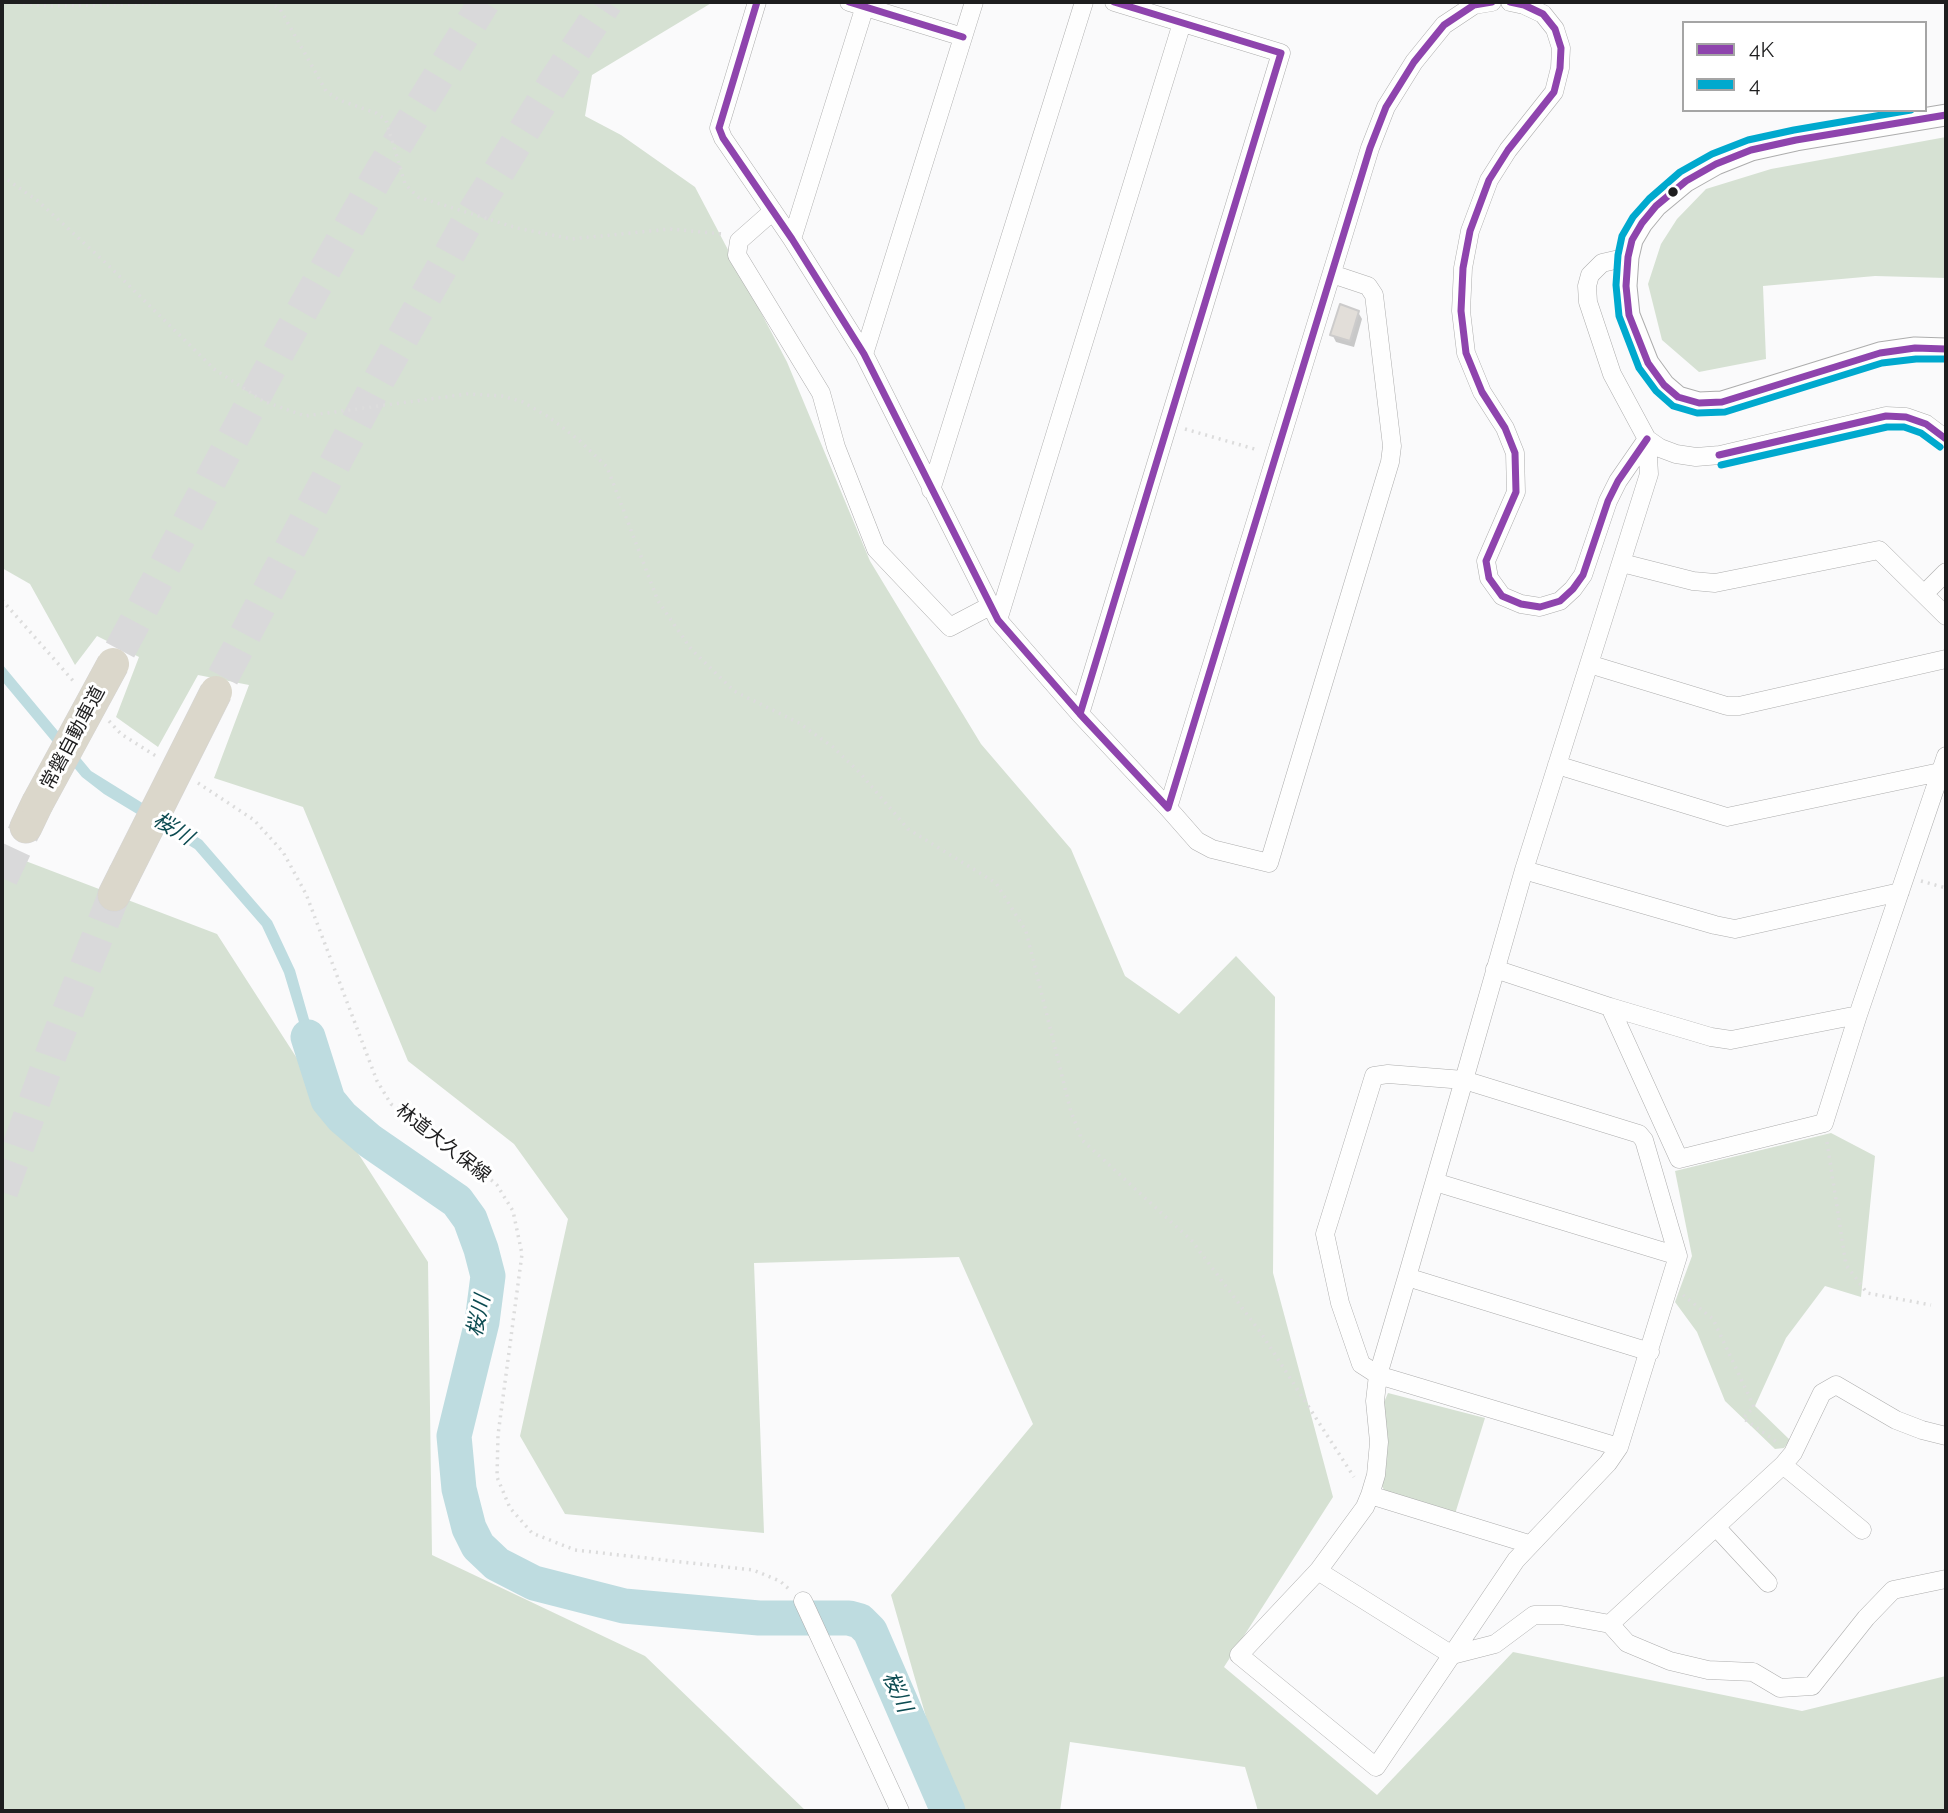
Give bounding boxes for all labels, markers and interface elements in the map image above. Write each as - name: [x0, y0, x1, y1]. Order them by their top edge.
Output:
- legend: [1682, 21, 1927, 112]
- text: 4K: [1749, 37, 1774, 62]
- text: 4: [1749, 72, 1760, 97]
- unlabelled marker: [1666, 185, 1680, 199]
- street label: 常磐自動車道: [36, 682, 110, 794]
- water label: 桜川: [149, 807, 197, 851]
- street label: 林道大久保線: [391, 1099, 495, 1187]
- water label: 桜川: [462, 1293, 496, 1339]
- water label: 桜川: [877, 1668, 917, 1716]

